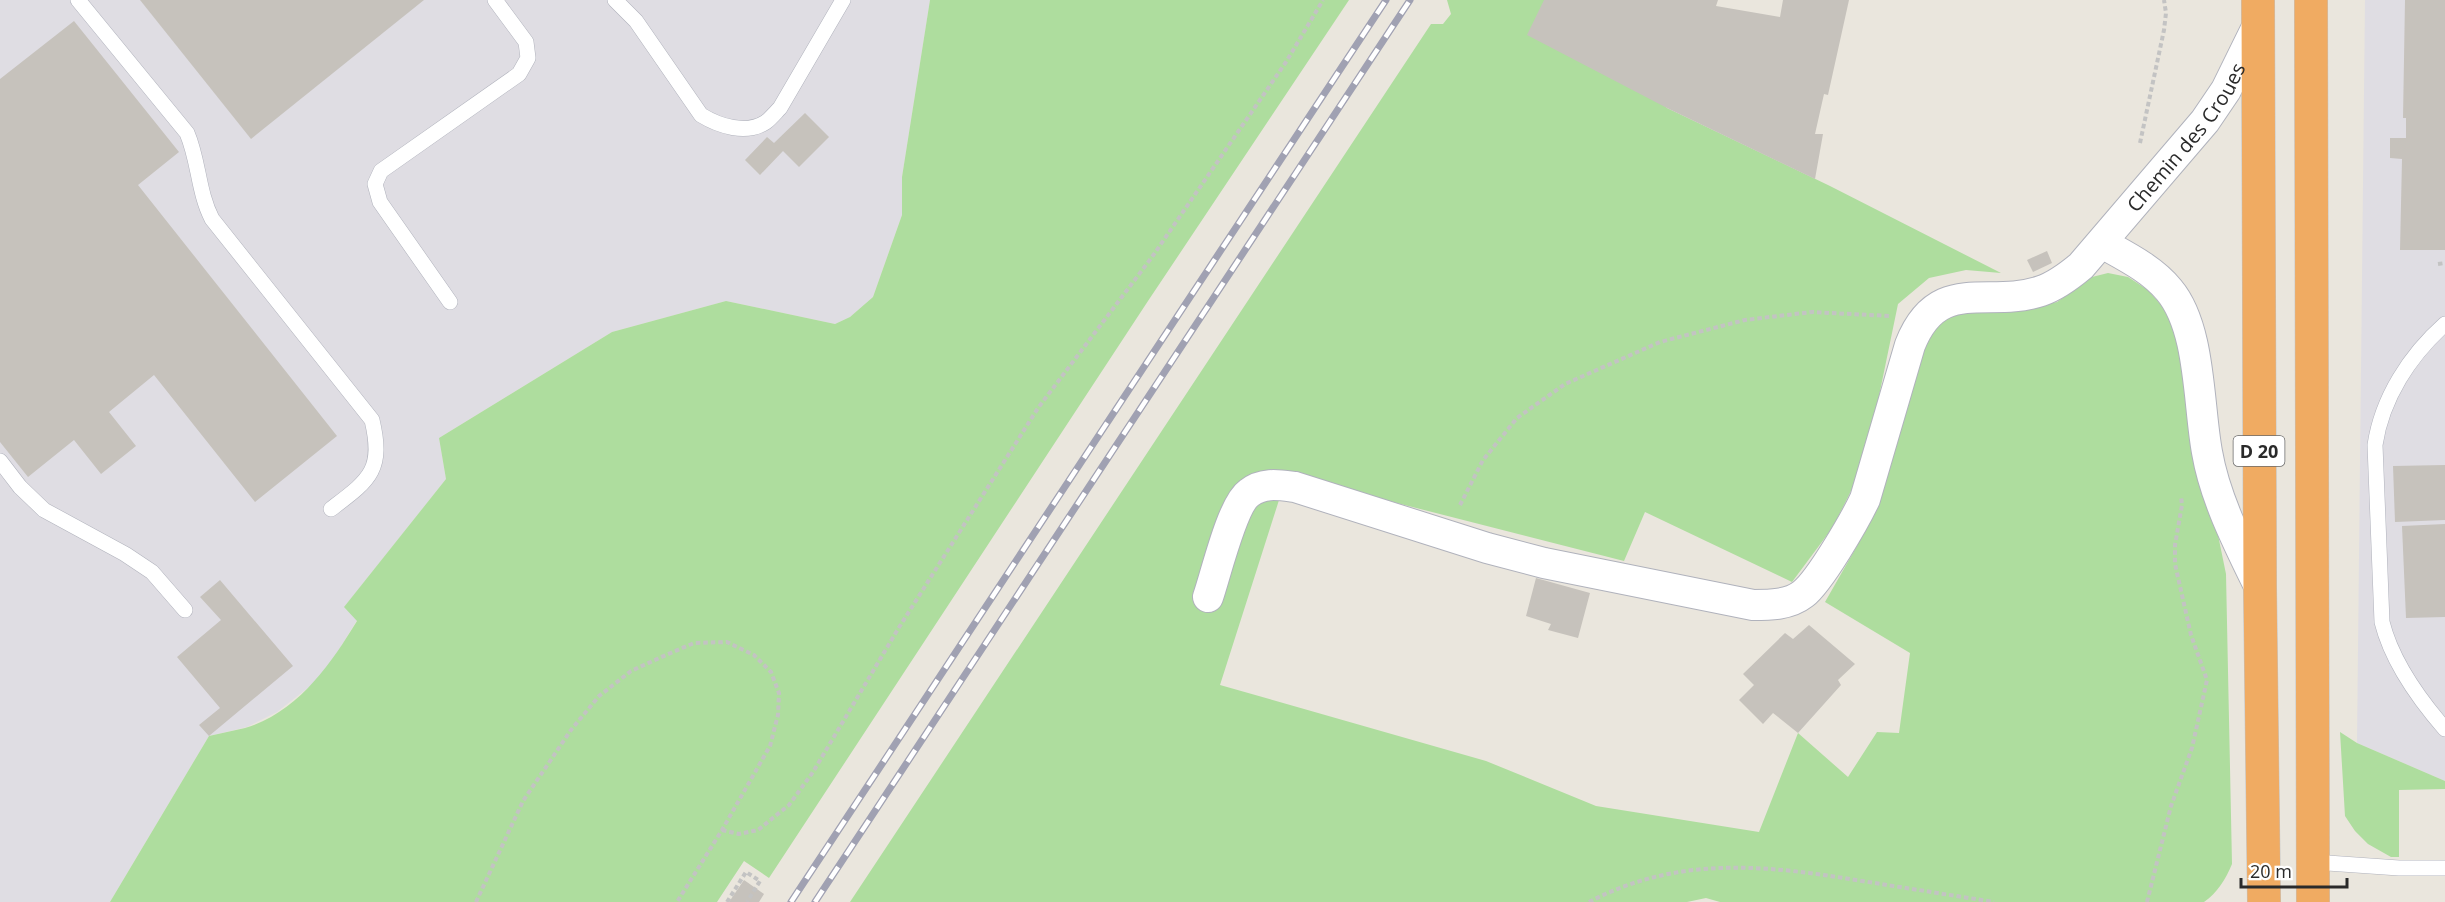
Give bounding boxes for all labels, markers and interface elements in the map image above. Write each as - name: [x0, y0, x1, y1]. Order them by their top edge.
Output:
- street label: Chemin des Croues: [2120, 58, 2251, 217]
- road number: D 20: [2234, 436, 2284, 466]
- scale bar: [2241, 851, 2348, 889]
- text: 20 m: [2250, 859, 2292, 883]

